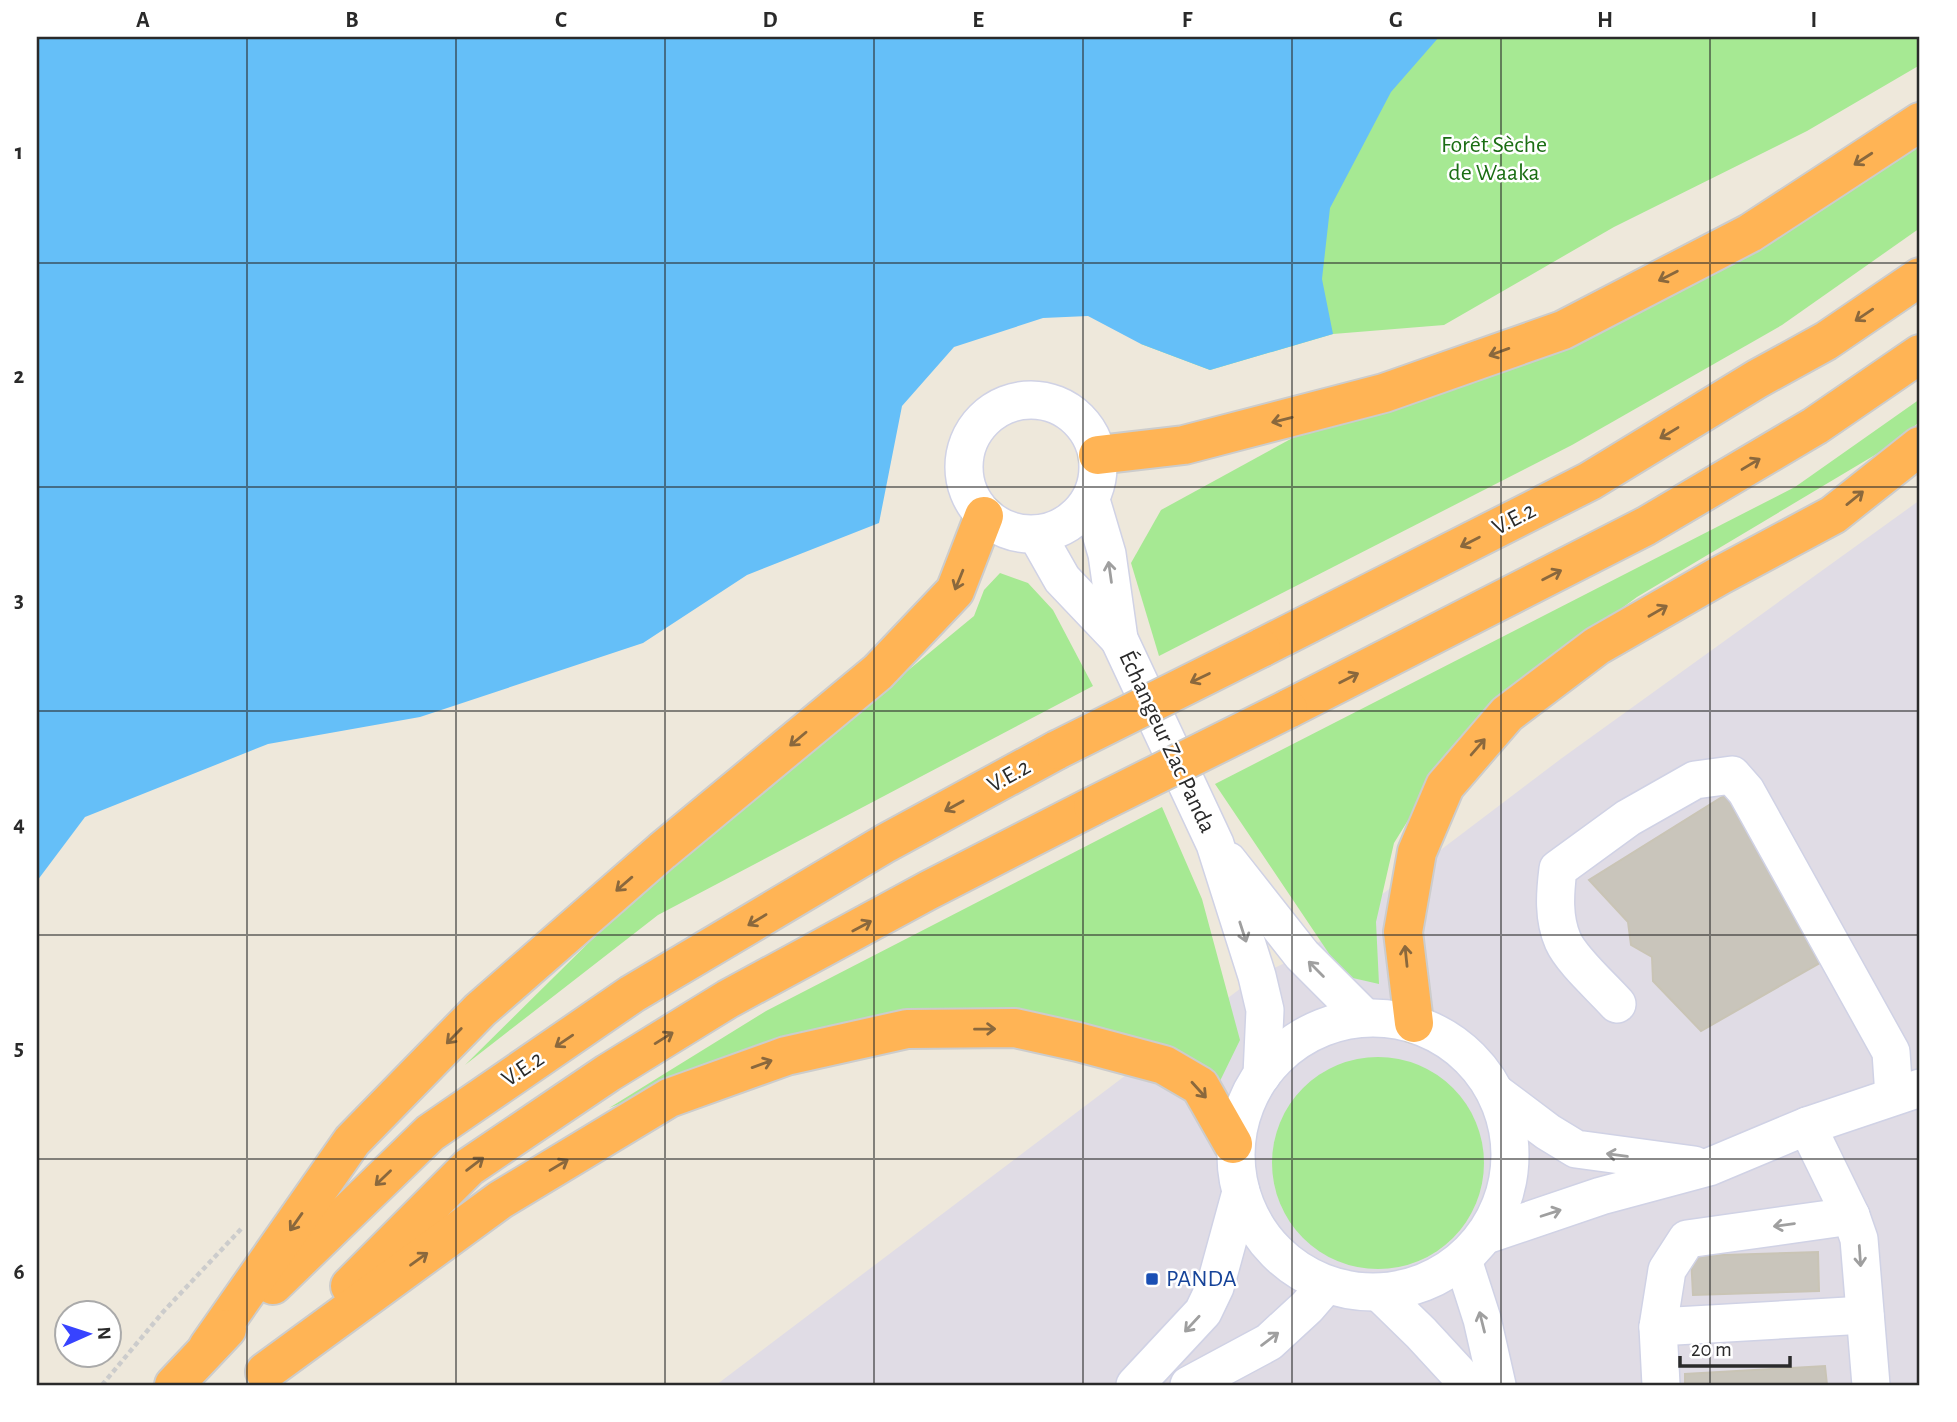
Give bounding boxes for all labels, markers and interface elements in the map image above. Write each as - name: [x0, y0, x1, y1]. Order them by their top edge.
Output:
- text: A: [136, 9, 150, 32]
- text: B: [345, 9, 359, 32]
- text: C: [555, 9, 567, 32]
- text: D: [762, 9, 778, 32]
- text: E: [972, 9, 984, 32]
- text: F: [1182, 9, 1193, 32]
- text: G: [1389, 9, 1403, 32]
- text: H: [1597, 9, 1613, 32]
- text: I: [1811, 9, 1817, 32]
- park label: Forêt Sèche de Waaka: [1441, 133, 1547, 185]
- text: 1: [15, 141, 23, 164]
- one-way arrow: [1854, 152, 1873, 167]
- one-way arrow: [1658, 269, 1679, 283]
- one-way arrow: [1855, 308, 1874, 322]
- one-way arrow: [1488, 347, 1510, 360]
- text: 2: [14, 365, 25, 388]
- one-way arrow: [1271, 414, 1293, 427]
- one-way arrow: [1660, 426, 1680, 440]
- one-way arrow: [1740, 457, 1760, 471]
- one-way arrow: [1846, 490, 1864, 506]
- street label: V.E.2: [1489, 498, 1540, 540]
- one-way arrow: [1460, 535, 1481, 549]
- one-way arrow: [1103, 561, 1116, 584]
- one-way arrow: [1541, 567, 1562, 581]
- one-way arrow: [952, 568, 965, 590]
- text: 3: [14, 589, 24, 612]
- one-way arrow: [1648, 603, 1668, 617]
- street label: Échangeur Zac Panda: [1114, 646, 1222, 837]
- one-way arrow: [1338, 670, 1359, 684]
- one-way arrow: [1190, 671, 1211, 685]
- one-way arrow: [790, 731, 808, 746]
- one-way arrow: [1470, 739, 1486, 757]
- street label: V.E.2: [984, 755, 1035, 797]
- one-way arrow: [944, 800, 965, 813]
- text: 4: [13, 813, 25, 836]
- one-way arrow: [616, 876, 633, 893]
- one-way arrow: [747, 913, 767, 927]
- one-way arrow: [851, 919, 872, 932]
- one-way arrow: [1238, 921, 1250, 943]
- one-way arrow: [1399, 945, 1412, 967]
- one-way arrow: [1308, 961, 1325, 978]
- one-way arrow: [973, 1022, 996, 1035]
- one-way arrow: [446, 1027, 463, 1044]
- one-way arrow: [654, 1031, 674, 1045]
- one-way arrow: [555, 1034, 574, 1048]
- text: 5: [14, 1037, 24, 1060]
- street label: V.E.2: [498, 1046, 548, 1091]
- one-way arrow: [750, 1057, 772, 1070]
- one-way arrow: [1191, 1081, 1207, 1099]
- one-way arrow: [1606, 1148, 1629, 1161]
- one-way arrow: [465, 1157, 484, 1171]
- one-way arrow: [548, 1157, 568, 1171]
- one-way arrow: [375, 1169, 392, 1186]
- one-way arrow: [1539, 1206, 1561, 1218]
- one-way arrow: [289, 1212, 303, 1231]
- one-way arrow: [1773, 1219, 1796, 1232]
- one-way arrow: [1854, 1244, 1867, 1267]
- one-way arrow: [410, 1252, 429, 1267]
- text: 6: [13, 1261, 25, 1284]
- place label: PANDA: [1166, 1267, 1237, 1291]
- marker: PANDA: [1144, 1271, 1160, 1287]
- north arrow: [52, 1300, 122, 1370]
- one-way arrow: [1475, 1311, 1488, 1334]
- one-way arrow: [1184, 1315, 1200, 1333]
- scale bar: [1680, 1324, 1791, 1368]
- text: N: [94, 1326, 113, 1340]
- one-way arrow: [1260, 1332, 1279, 1347]
- text: 20 m: [1691, 1339, 1732, 1360]

